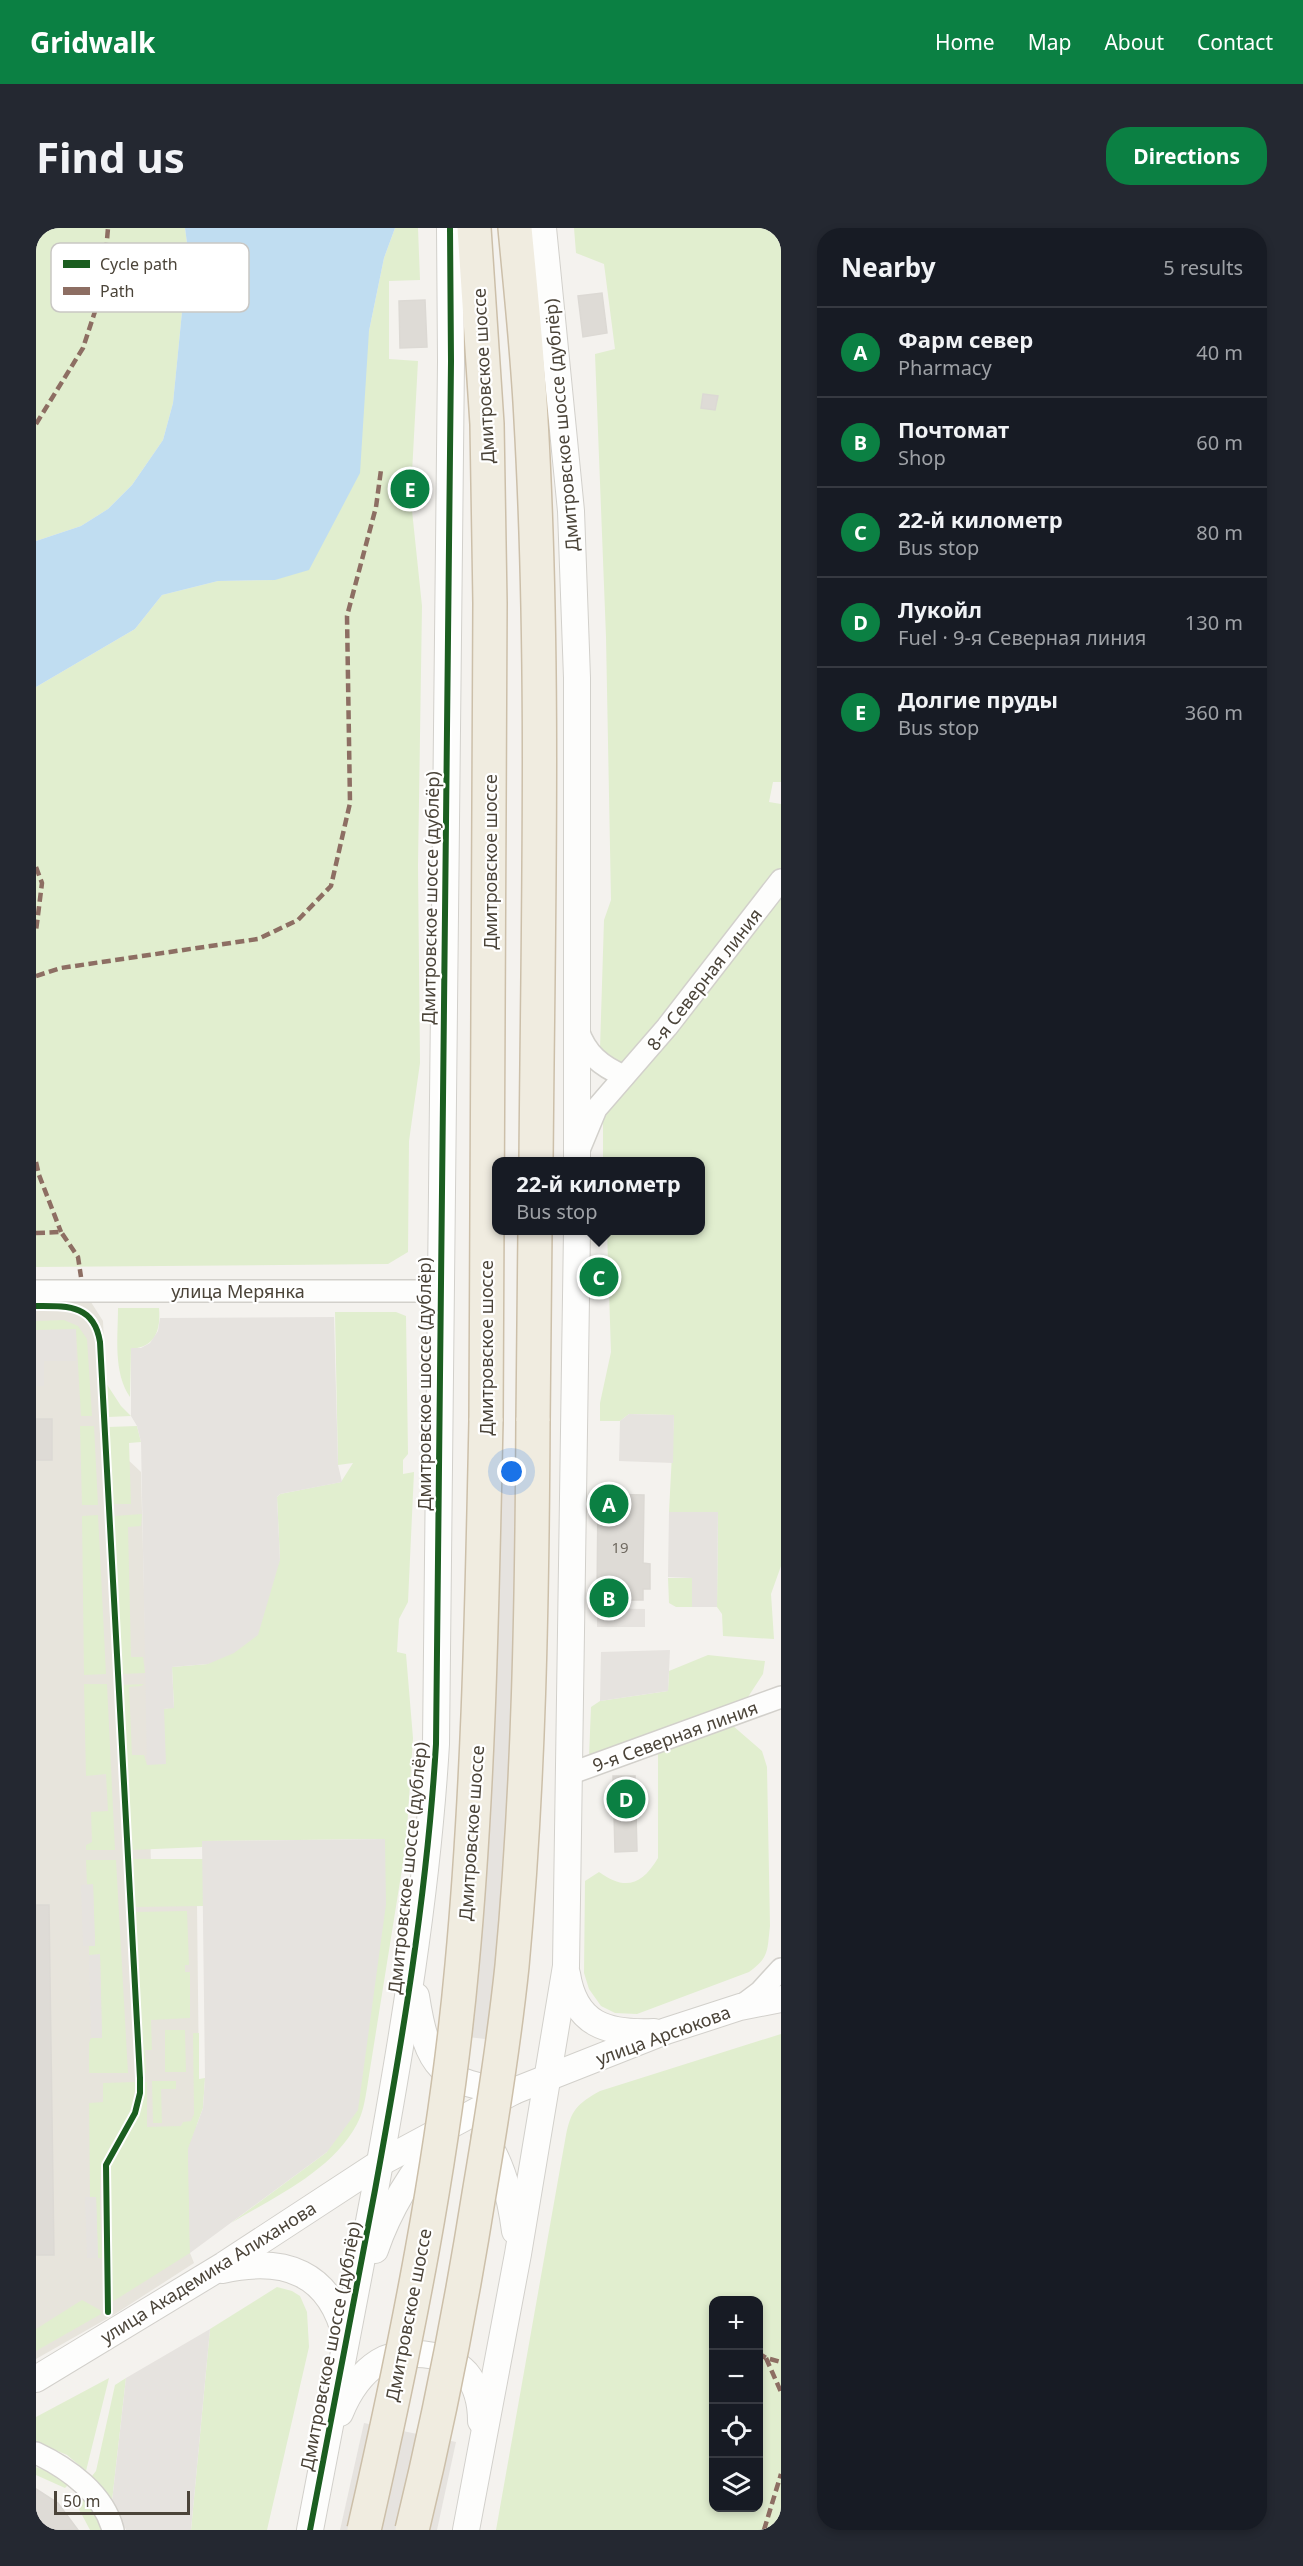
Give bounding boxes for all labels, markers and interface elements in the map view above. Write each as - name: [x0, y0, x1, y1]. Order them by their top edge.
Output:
- text: Gridwalk: [30, 23, 155, 61]
- text: Home: [935, 28, 995, 56]
- text: Map: [1028, 28, 1071, 56]
- text: About: [1104, 28, 1164, 56]
- text: Contact: [1197, 28, 1273, 56]
- button: Directions: [1106, 127, 1267, 185]
- text: Find us: [36, 128, 185, 185]
- legend: [51, 243, 249, 312]
- text: Nearby: [841, 249, 936, 285]
- text: Cycle path: [100, 253, 178, 275]
- text: 5 results: [1163, 254, 1243, 281]
- text: Path: [100, 280, 134, 302]
- street label: Дмитровское шоссе: [466, 288, 500, 464]
- street label: Дмитровское шоссе (дублёр): [538, 298, 584, 552]
- text: Фарм север: [898, 324, 1033, 354]
- text: A: [854, 339, 867, 366]
- text: 40 m: [1196, 339, 1243, 366]
- text: Pharmacy: [898, 354, 992, 381]
- text: Почтомат: [898, 414, 1009, 444]
- text: B: [854, 429, 867, 456]
- text: 60 m: [1196, 429, 1243, 456]
- text: Shop: [898, 444, 946, 471]
- pin: E: [390, 466, 430, 512]
- text: 22-й километр: [898, 504, 1063, 534]
- text: C: [854, 519, 867, 546]
- text: 80 m: [1196, 519, 1243, 546]
- text: Bus stop: [898, 534, 979, 561]
- text: Лукойл: [898, 594, 982, 624]
- text: D: [853, 609, 868, 636]
- text: 130 m: [1185, 609, 1243, 636]
- text: Fuel · 9-я Северная линия: [898, 624, 1146, 651]
- text: Долгие пруды: [898, 684, 1058, 714]
- text: E: [855, 699, 866, 726]
- text: 360 m: [1185, 699, 1243, 726]
- text: Bus stop: [898, 714, 979, 741]
- street label: Дмитровское шоссе (дублёр): [416, 771, 444, 1025]
- street label: Дмитровское шоссе: [478, 774, 502, 950]
- street label: 8-я Северная линия: [641, 903, 767, 1055]
- popup: [492, 1157, 705, 1235]
- text: 22-й километр: [516, 1168, 681, 1198]
- text: Bus stop: [516, 1198, 598, 1225]
- pin: C: [580, 1254, 618, 1300]
- street label: Дмитровское шоссе (дублёр): [412, 1257, 436, 1511]
- street label: Дмитровское шоссе: [474, 1260, 498, 1436]
- street label: улица Мерянка: [171, 1279, 305, 1303]
- your location: [497, 1457, 526, 1486]
- pin: A: [590, 1482, 628, 1526]
- house number: 19: [611, 1537, 629, 1557]
- pin: B: [590, 1576, 628, 1620]
- street label: 9-я Северная линия: [589, 1695, 761, 1777]
- street label: Дмитровское шоссе (дублёр): [382, 1741, 432, 1995]
- street label: Дмитровское шоссе: [453, 1744, 489, 1921]
- pin: D: [606, 1776, 646, 1822]
- street label: улица Арсюкова: [592, 2000, 734, 2070]
- street label: улица Академика Алиханова: [96, 2196, 320, 2348]
- street label: Дмитровское шоссе (дублёр): [294, 2219, 366, 2473]
- street label: Дмитровское шоссе: [379, 2226, 437, 2404]
- map controls: [709, 2296, 763, 2512]
- button: +: [709, 2296, 763, 2350]
- button: −: [709, 2350, 763, 2404]
- button: locate: [709, 2404, 763, 2458]
- button: layers: [709, 2458, 763, 2512]
- scale bar: [54, 2488, 190, 2516]
- text: 50 m: [63, 2490, 100, 2512]

